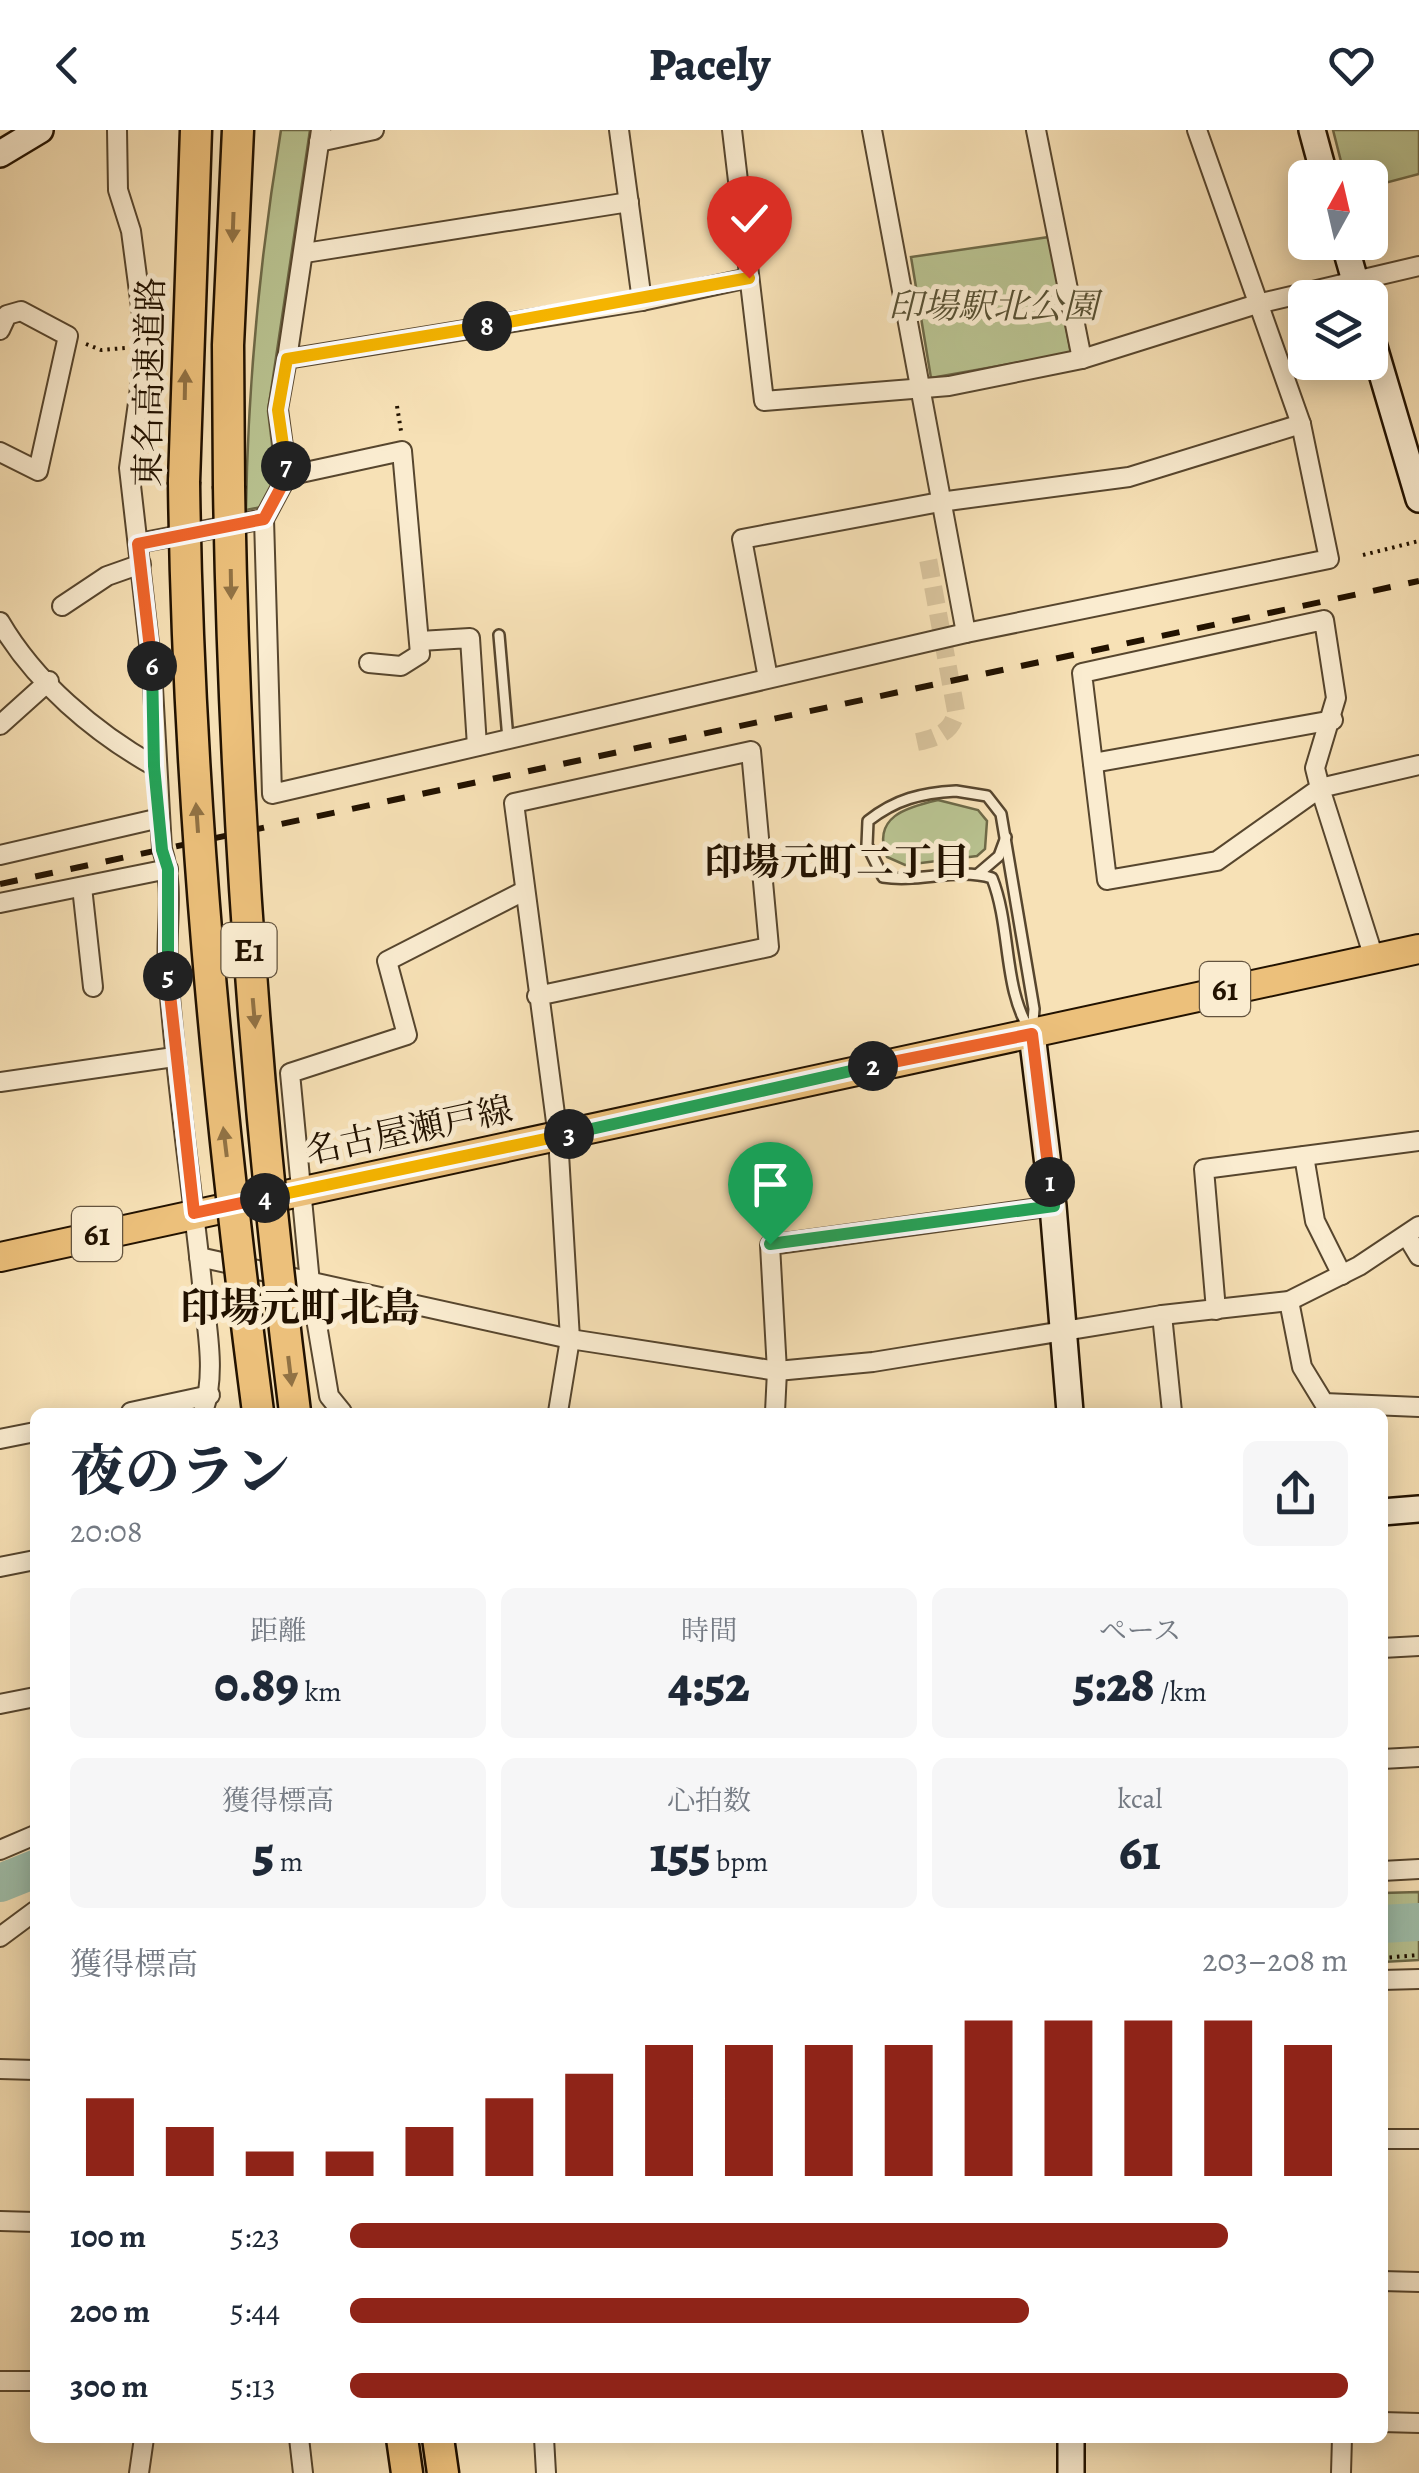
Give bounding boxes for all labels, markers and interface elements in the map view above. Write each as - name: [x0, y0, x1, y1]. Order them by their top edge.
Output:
- text: Pacely: [649, 34, 770, 96]
- icon: back: [40, 38, 95, 93]
- icon: heart: [1324, 38, 1379, 93]
- north arrow: [1288, 160, 1388, 260]
- map controls: [1288, 160, 1388, 380]
- pin: [707, 176, 792, 279]
- icon: check: [722, 191, 777, 246]
- one-way arrow: [225, 212, 241, 244]
- street label: 東名高速道路: [123, 277, 175, 487]
- button: layers: [1288, 280, 1388, 380]
- park label: 印場駅北公園: [888, 282, 1103, 330]
- pin: 8: [462, 301, 512, 351]
- text: 8: [480, 307, 494, 345]
- one-way arrow: [177, 368, 193, 400]
- pin: 7: [261, 441, 311, 491]
- text: 7: [280, 447, 292, 485]
- one-way arrow: [223, 568, 239, 600]
- pin: 6: [127, 641, 177, 691]
- text: 6: [145, 647, 159, 685]
- one-way arrow: [189, 802, 205, 834]
- district label: 印場元町二丁目: [704, 836, 970, 888]
- road number: E1: [222, 923, 276, 977]
- pin: 5: [143, 951, 193, 1001]
- text: 5: [162, 957, 174, 995]
- road number: 61: [1200, 962, 1250, 1016]
- one-way arrow: [247, 998, 263, 1029]
- pin: 2: [848, 1041, 898, 1091]
- text: 2: [866, 1047, 880, 1085]
- street label: 名古屋瀬戸線: [301, 1085, 517, 1175]
- pin: 3: [544, 1109, 594, 1159]
- text: 3: [563, 1115, 575, 1153]
- one-way arrow: [217, 1126, 233, 1157]
- pin: [728, 1142, 813, 1245]
- icon: arrive: [743, 1157, 798, 1212]
- pin: 1: [1025, 1157, 1075, 1207]
- text: 1: [1045, 1163, 1055, 1201]
- pin: 4: [240, 1173, 290, 1223]
- text: 4: [258, 1179, 272, 1217]
- road number: 61: [72, 1207, 122, 1261]
- district label: 印場元町北島: [180, 1280, 420, 1335]
- one-way arrow: [282, 1356, 298, 1388]
- text: 夜のラン: [70, 1434, 290, 1509]
- button: share: [1243, 1441, 1348, 1546]
- text: 20:08: [70, 1509, 142, 1553]
- text: 距離: [250, 1612, 306, 1650]
- text: 時間: [681, 1612, 737, 1650]
- text: ペース: [1099, 1612, 1181, 1650]
- text: 0.89: [214, 1650, 299, 1718]
- text: 4:52: [668, 1650, 750, 1718]
- text: 5:28: [1073, 1650, 1155, 1718]
- text: km: [299, 1673, 342, 1711]
- text: /km: [1155, 1673, 1207, 1711]
- text: kcal: [1118, 1780, 1162, 1818]
- text: 獲得標高: [222, 1782, 334, 1820]
- text: 心拍数: [667, 1782, 751, 1820]
- text: 61: [1119, 1818, 1161, 1886]
- text: 5: [253, 1820, 274, 1888]
- text: 155: [650, 1820, 710, 1888]
- text: m: [274, 1843, 303, 1881]
- text: bpm: [710, 1843, 768, 1881]
- text: 203–208 m: [1202, 1938, 1348, 1982]
- text: 獲得標高: [70, 1942, 198, 1986]
- text: 100 m: [70, 2214, 146, 2258]
- text: 5:23: [230, 2214, 280, 2258]
- text: 200 m: [70, 2289, 150, 2333]
- text: 5:44: [230, 2289, 280, 2333]
- text: 300 m: [70, 2364, 148, 2408]
- text: 5:13: [230, 2364, 276, 2408]

